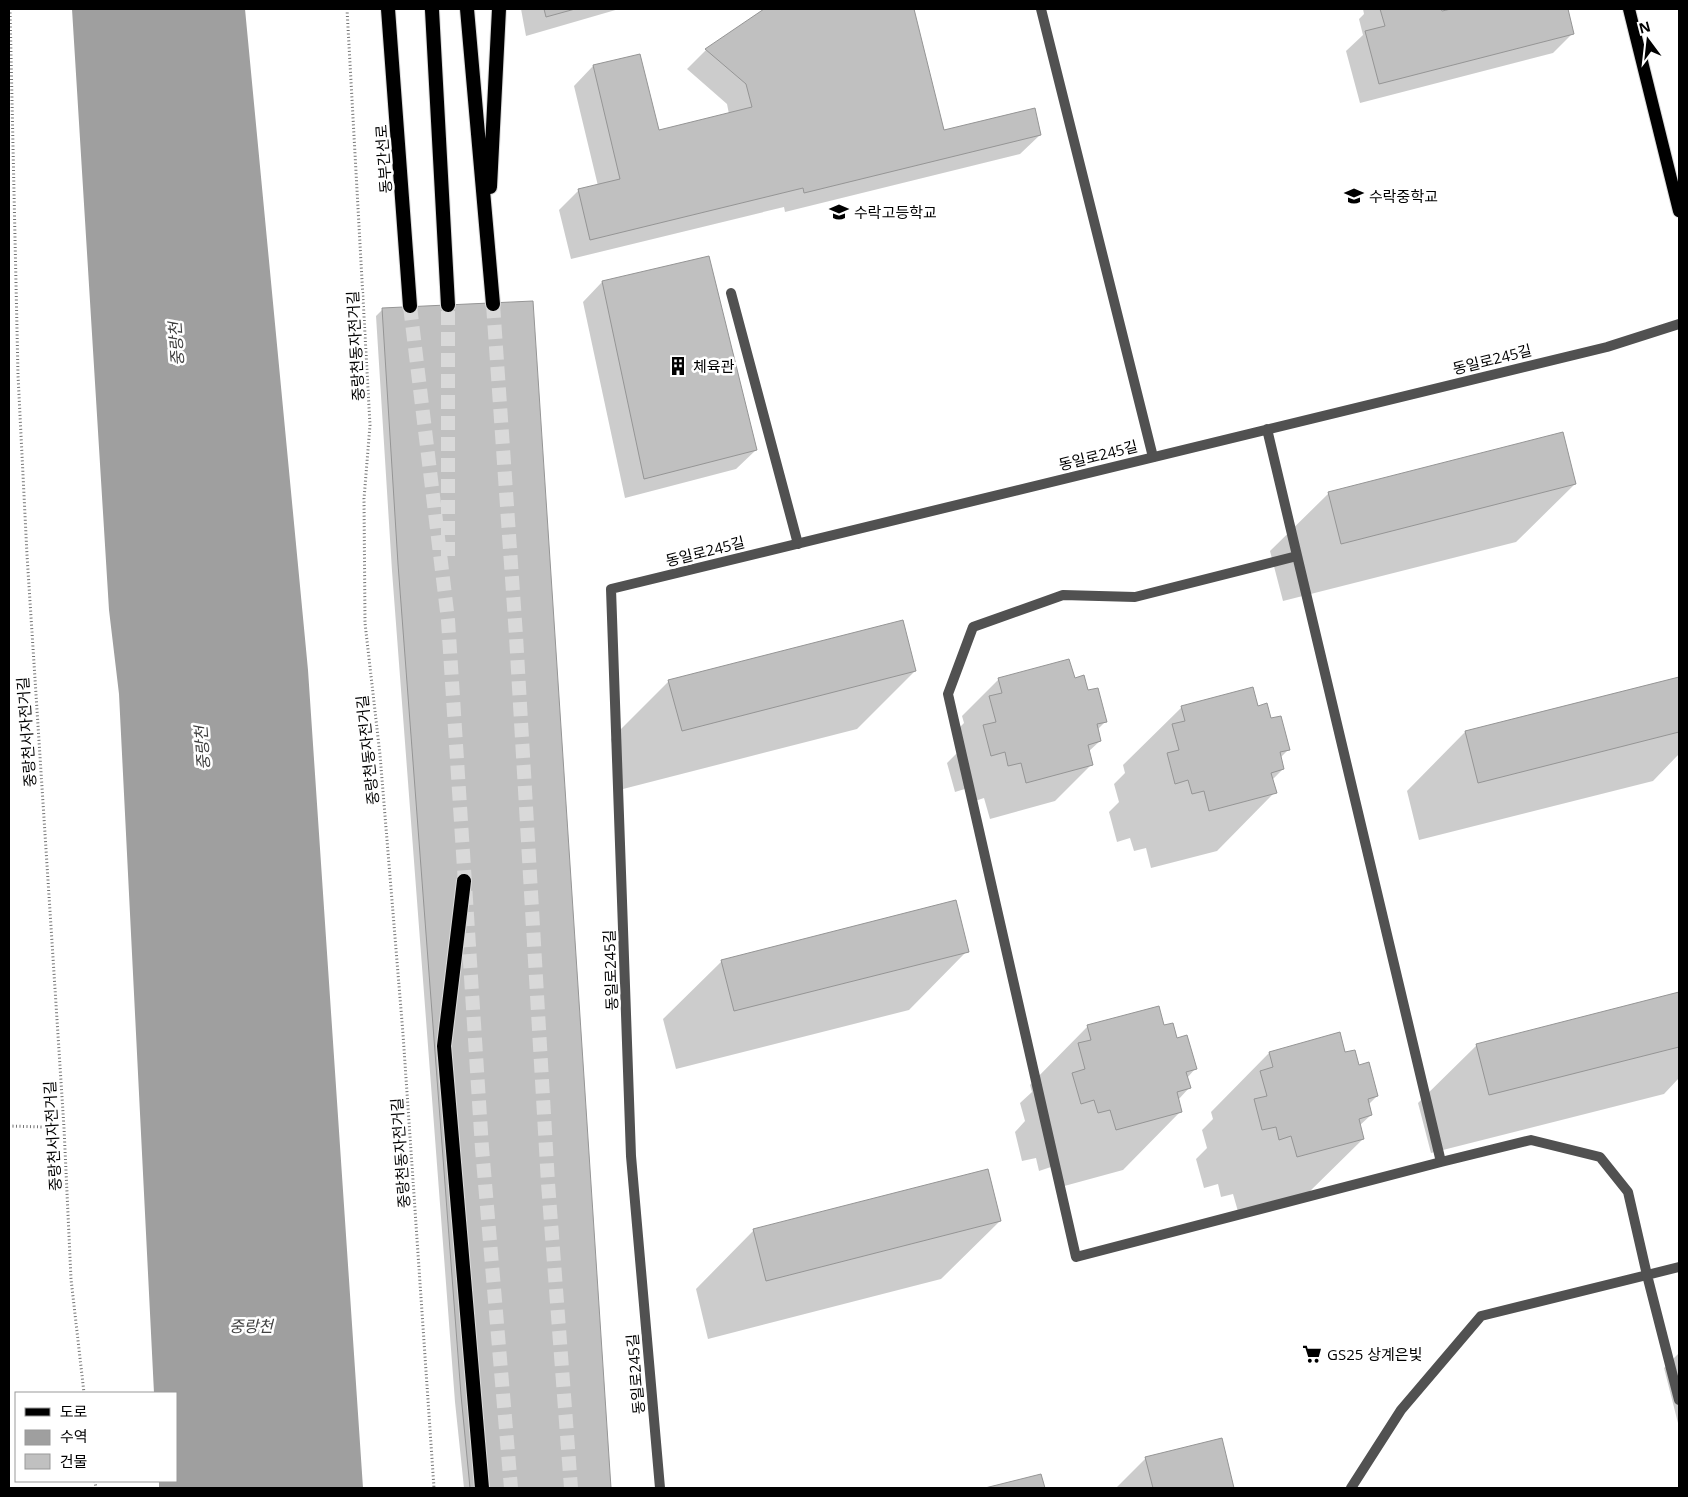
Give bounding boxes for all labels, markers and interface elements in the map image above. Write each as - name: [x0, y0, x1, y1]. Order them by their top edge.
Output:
- north arrow: [1623, 15, 1673, 65]
- text: N: [1637, 16, 1652, 38]
- street label: 동부간선로: [371, 124, 395, 194]
- school or university icon: 수락중학교: [1343, 185, 1365, 207]
- place label: 수락중학교: [1369, 186, 1438, 206]
- school or university icon: 수락고등학교: [828, 201, 850, 223]
- place label: 수락고등학교: [854, 202, 937, 222]
- street label: 중랑천동자전거길: [342, 290, 368, 402]
- water label: 중랑천: [163, 319, 189, 367]
- street label: 동일로245길: [1450, 340, 1534, 378]
- building icon: 체육관: [667, 355, 689, 377]
- place label: 체육관: [693, 356, 735, 376]
- street label: 동일로245길: [1056, 436, 1140, 474]
- street label: 동일로245길: [663, 532, 747, 570]
- street label: 중랑천서자전거길: [12, 676, 40, 788]
- street label: 중랑천동자전거길: [351, 694, 383, 806]
- water label: 중랑천: [189, 723, 215, 771]
- street label: 동일로245길: [599, 929, 621, 1011]
- street label: 중랑천서자전거길: [39, 1080, 65, 1192]
- street label: 중랑천동자전거길: [386, 1097, 414, 1209]
- water label: 중랑천: [229, 1315, 275, 1337]
- street label: 동일로245길: [622, 1333, 648, 1415]
- supermarket icon: GS25 상계은빛: [1301, 1343, 1323, 1365]
- place label: GS25 상계은빛: [1327, 1344, 1422, 1364]
- legend: [15, 1392, 178, 1482]
- text: 도로: [60, 1401, 88, 1421]
- text: 수역: [60, 1426, 88, 1446]
- text: 건물: [60, 1451, 88, 1471]

